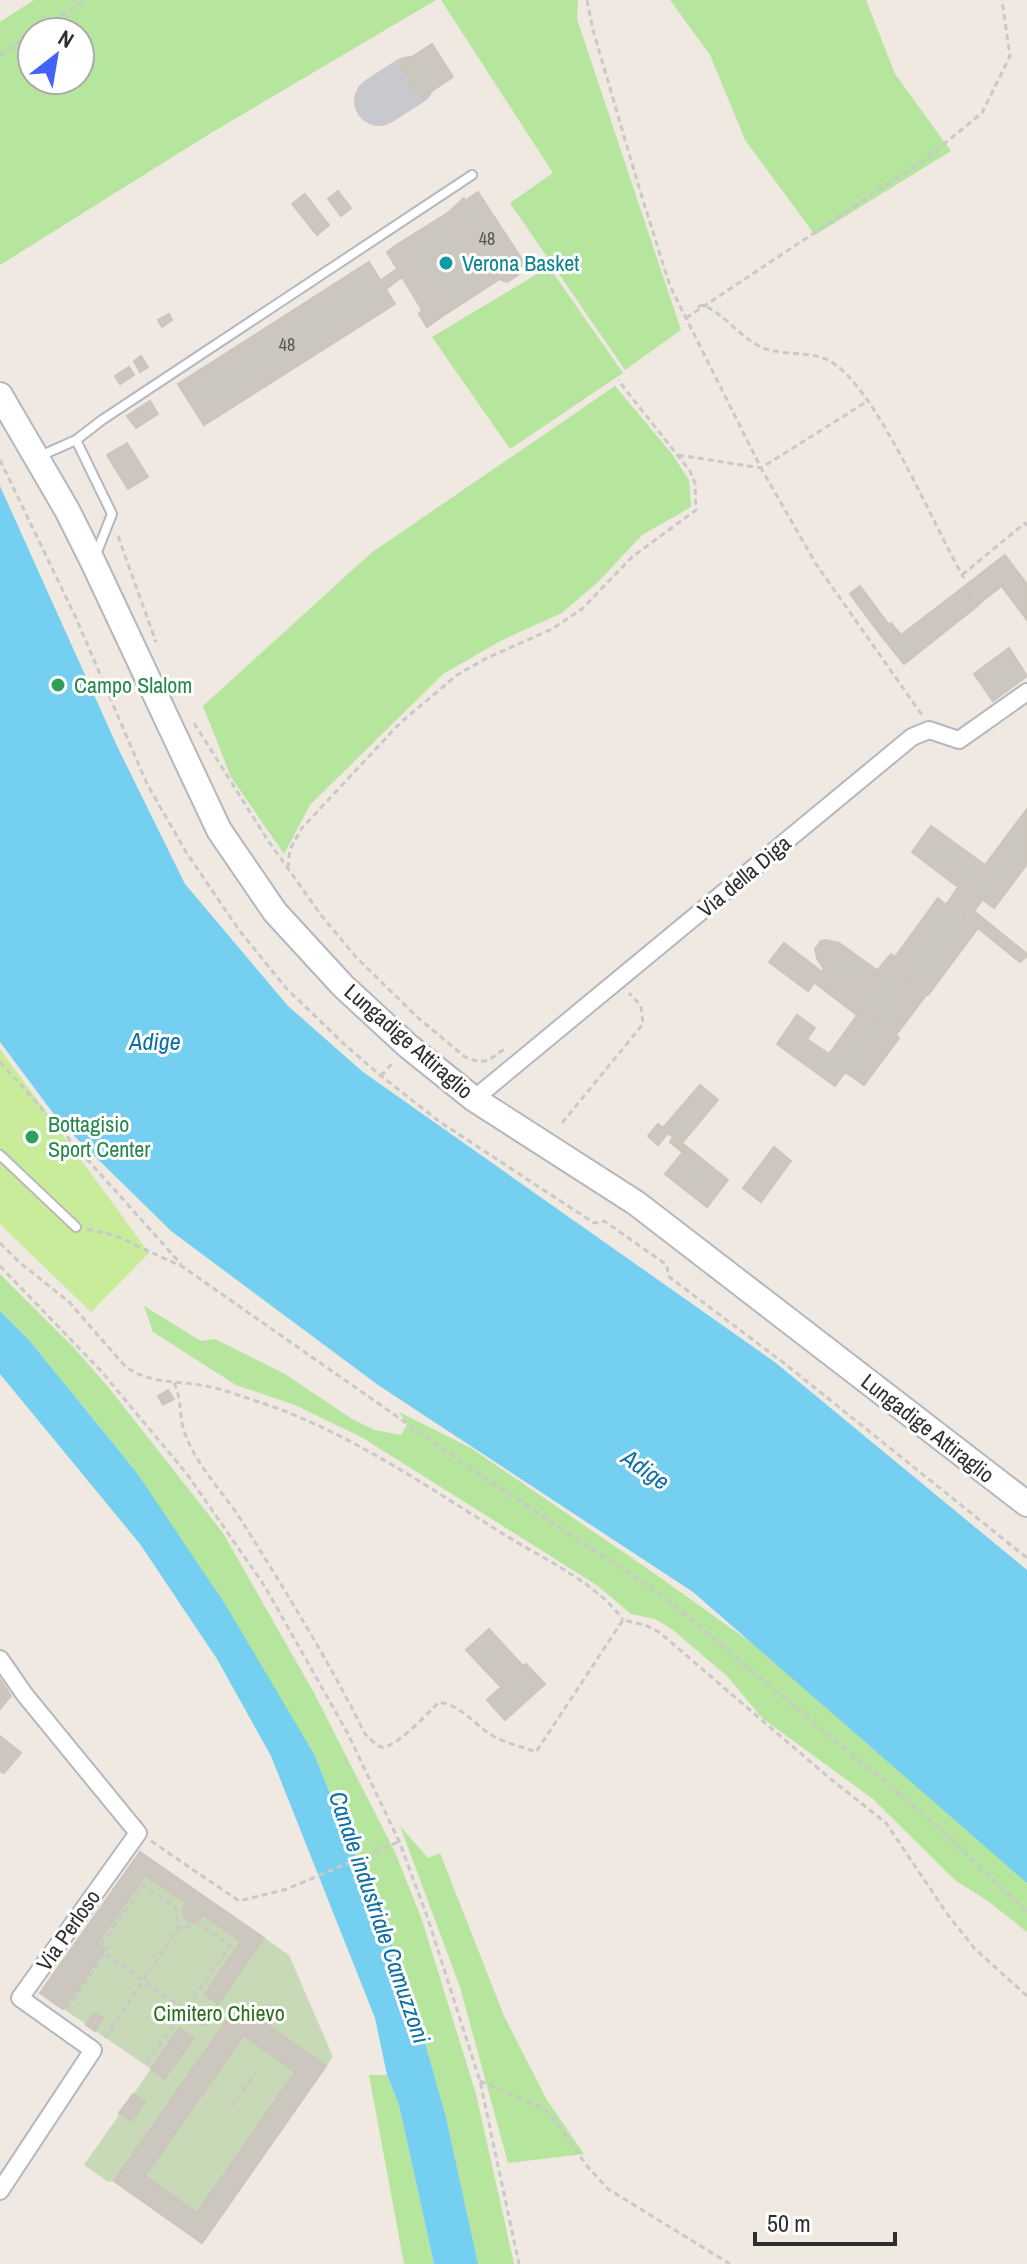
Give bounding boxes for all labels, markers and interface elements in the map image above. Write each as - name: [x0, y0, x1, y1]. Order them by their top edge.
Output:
- north arrow: [16, 16, 96, 96]
- text: N: [53, 23, 80, 55]
- house number: 48: [479, 226, 495, 251]
- place label: Verona Basket: [462, 248, 579, 278]
- marker: Verona Basket: [437, 254, 455, 272]
- house number: 48: [279, 332, 295, 357]
- place label: Campo Slalom: [74, 670, 192, 700]
- marker: Campo Slalom: [49, 676, 67, 694]
- street label: Via della Diga: [691, 828, 797, 924]
- street label: Lungadige Attiraglio: [338, 977, 480, 1105]
- water label: Adige: [128, 1025, 181, 1057]
- place label: Bottagisio Sport Center: [48, 1109, 150, 1164]
- marker: Bottagisio Sport Center: [23, 1128, 41, 1146]
- street label: Lungadige Attiraglio: [855, 1366, 1001, 1490]
- water label: Adige: [615, 1441, 676, 1497]
- water label: Canale industriale Camuzzoni: [322, 1787, 438, 2048]
- street label: Via Perloso: [29, 1883, 107, 1977]
- park label: Cimitero Chievo: [153, 1998, 285, 2028]
- scale bar: [755, 2196, 895, 2246]
- text: 50 m: [767, 2207, 811, 2239]

